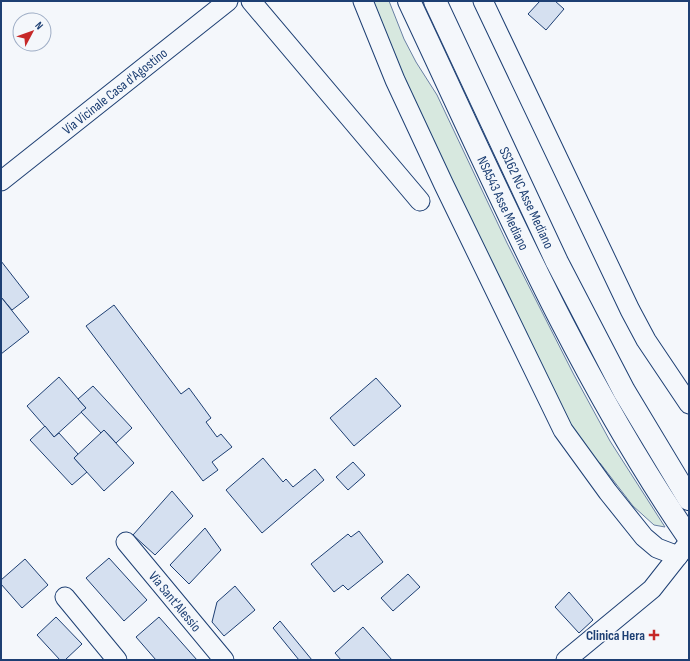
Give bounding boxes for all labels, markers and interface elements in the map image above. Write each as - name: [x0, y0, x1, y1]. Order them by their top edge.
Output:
- north arrow: [12, 12, 52, 52]
- text: N: [32, 19, 46, 32]
- street label: Via Vicinale Casa d'Agostino: [59, 44, 171, 138]
- street label: SS162 NC Asse Mediano: [496, 144, 558, 251]
- street label: NSA543 Asse Mediano: [474, 153, 533, 253]
- street label: Via Sant'Alessio: [145, 568, 205, 635]
- place label: Clinica Hera: [586, 627, 645, 644]
- marker: Clinica Hera: [648, 629, 660, 641]

